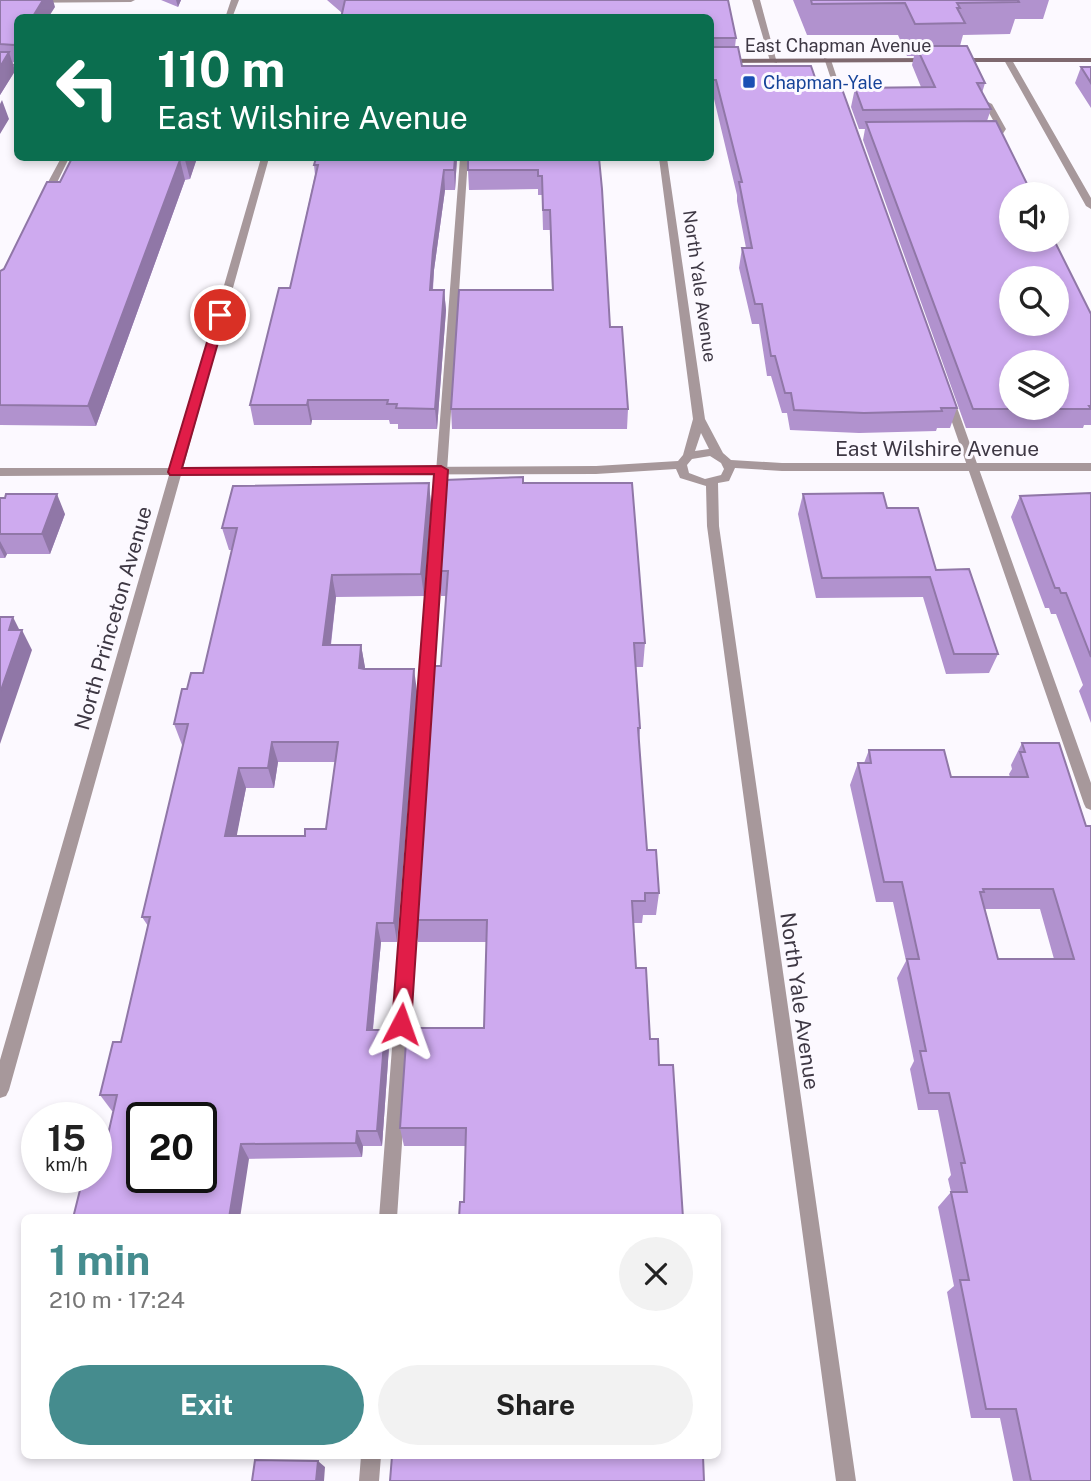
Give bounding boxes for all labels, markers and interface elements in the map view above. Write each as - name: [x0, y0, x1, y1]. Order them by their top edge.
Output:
- street label: East Chapman Avenue: [745, 35, 931, 56]
- text: 110 m: [157, 40, 285, 98]
- icon: left: [42, 42, 133, 133]
- place label: Chapman-Yale: [763, 72, 883, 93]
- marker: Chapman-Yale: [741, 74, 757, 90]
- text: East Wilshire Avenue: [157, 99, 468, 136]
- map controls: [999, 182, 1069, 420]
- button: sound: [999, 182, 1069, 252]
- street label: North Yale Avenue: [679, 209, 721, 363]
- button: search: [999, 266, 1069, 336]
- pin: [190, 285, 250, 345]
- icon: arrive: [201, 296, 239, 334]
- button: layers: [999, 350, 1069, 420]
- street label: East Wilshire Avenue: [835, 436, 1039, 461]
- street label: North Princeton Avenue: [69, 503, 157, 733]
- street label: North Yale Avenue: [775, 911, 825, 1091]
- position arrow: [364, 987, 438, 1061]
- speed limit sign: 20: [126, 1102, 217, 1193]
- text: 15: [47, 1118, 86, 1159]
- text: km/h: [45, 1154, 88, 1175]
- text: 1 min: [49, 1235, 150, 1284]
- button: close: [619, 1237, 693, 1311]
- text: 210 m · 17:24: [49, 1286, 185, 1313]
- button: Exit: [49, 1365, 364, 1445]
- button: Share: [378, 1365, 693, 1445]

